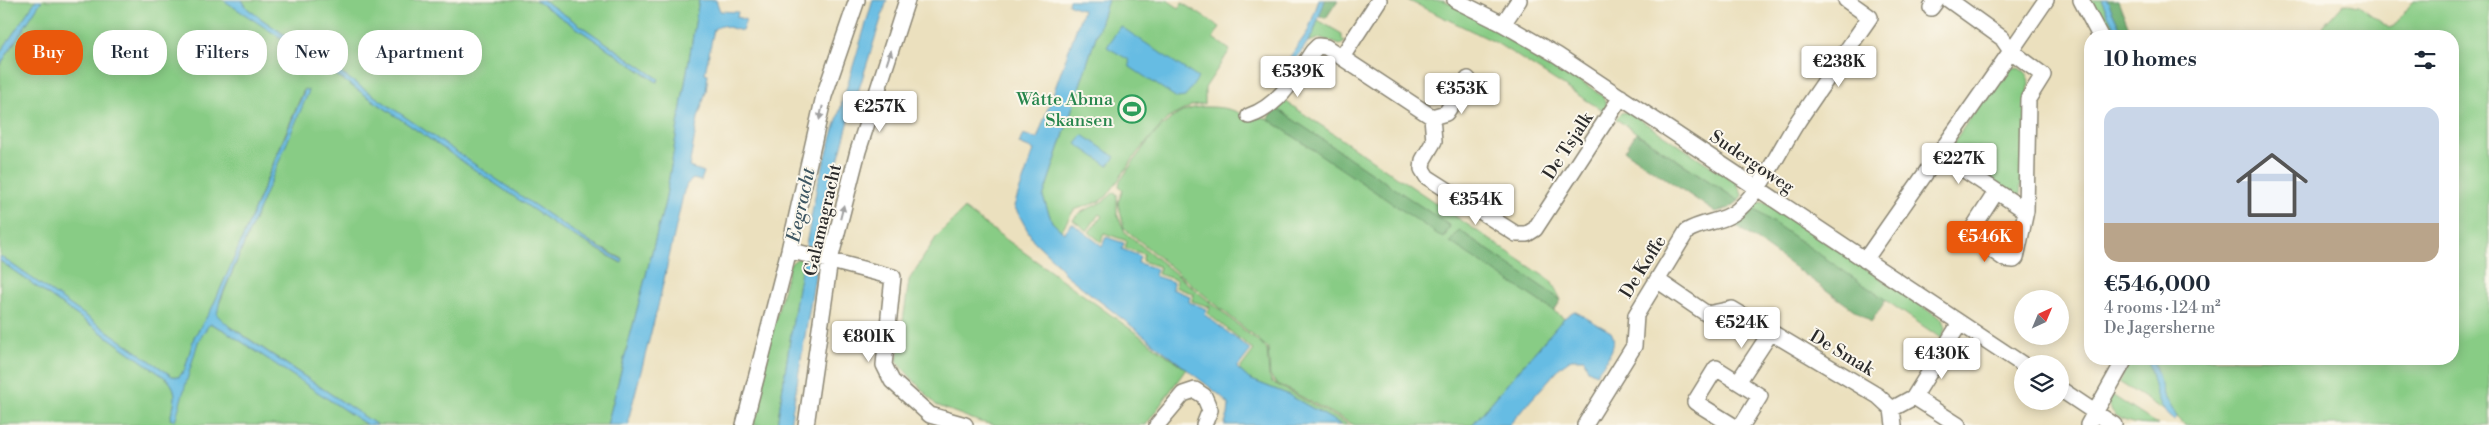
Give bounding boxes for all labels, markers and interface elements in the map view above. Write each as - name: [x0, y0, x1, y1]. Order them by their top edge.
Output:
- chip: Buy: [15, 30, 83, 75]
- chip: Rent: [93, 30, 167, 75]
- chip: Filters: [177, 30, 267, 75]
- chip: New: [277, 30, 348, 75]
- chip: Apartment: [358, 30, 482, 75]
- pin: €238K: [1804, 46, 1874, 88]
- icon: filters: [2411, 46, 2439, 74]
- text: 10 homes: [2104, 47, 2197, 73]
- one-way arrow: [886, 49, 893, 64]
- text: €238K: [1812, 52, 1866, 72]
- pin: €539K: [1263, 56, 1333, 98]
- text: €539K: [1271, 62, 1325, 82]
- pin: €353K: [1427, 72, 1497, 115]
- text: €353K: [1436, 79, 1488, 99]
- place label: Wâtte Abma Skansen: [1015, 88, 1114, 132]
- pin: €257K: [845, 90, 915, 133]
- sports icon: Wâtte Abma Skansen: [1117, 94, 1147, 124]
- text: €257K: [854, 97, 906, 117]
- one-way arrow: [816, 105, 824, 121]
- street label: De Tsjalk: [1538, 106, 1599, 184]
- street label: Sudergoweg: [1705, 125, 1799, 199]
- icon: home: [2227, 140, 2317, 230]
- pin: €227K: [1924, 142, 1994, 185]
- text: €227K: [1933, 149, 1985, 169]
- street label: Galamagracht: [799, 161, 847, 278]
- water label: Eegracht: [781, 165, 821, 245]
- pin: €354K: [1441, 184, 1511, 226]
- text: €354K: [1449, 190, 1503, 210]
- one-way arrow: [838, 205, 846, 220]
- pin: €546K: [1950, 220, 2020, 263]
- text: €546K: [1958, 227, 2012, 247]
- street label: De Koffe: [1615, 231, 1671, 303]
- text: €546,000: [2104, 272, 2211, 298]
- north arrow: [2014, 290, 2069, 345]
- map controls: [2014, 290, 2069, 410]
- text: 4 rooms · 124 m²: [2104, 298, 2221, 318]
- pin: €524K: [1707, 306, 1777, 349]
- text: €524K: [1715, 313, 1769, 333]
- text: De Jagersherne: [2104, 318, 2215, 338]
- pin: €801K: [834, 320, 904, 363]
- street label: De Smak: [1805, 325, 1880, 382]
- text: €801K: [843, 327, 895, 347]
- pin: €430K: [1907, 338, 1977, 380]
- text: €430K: [1914, 344, 1970, 364]
- button: layers: [2014, 355, 2069, 410]

